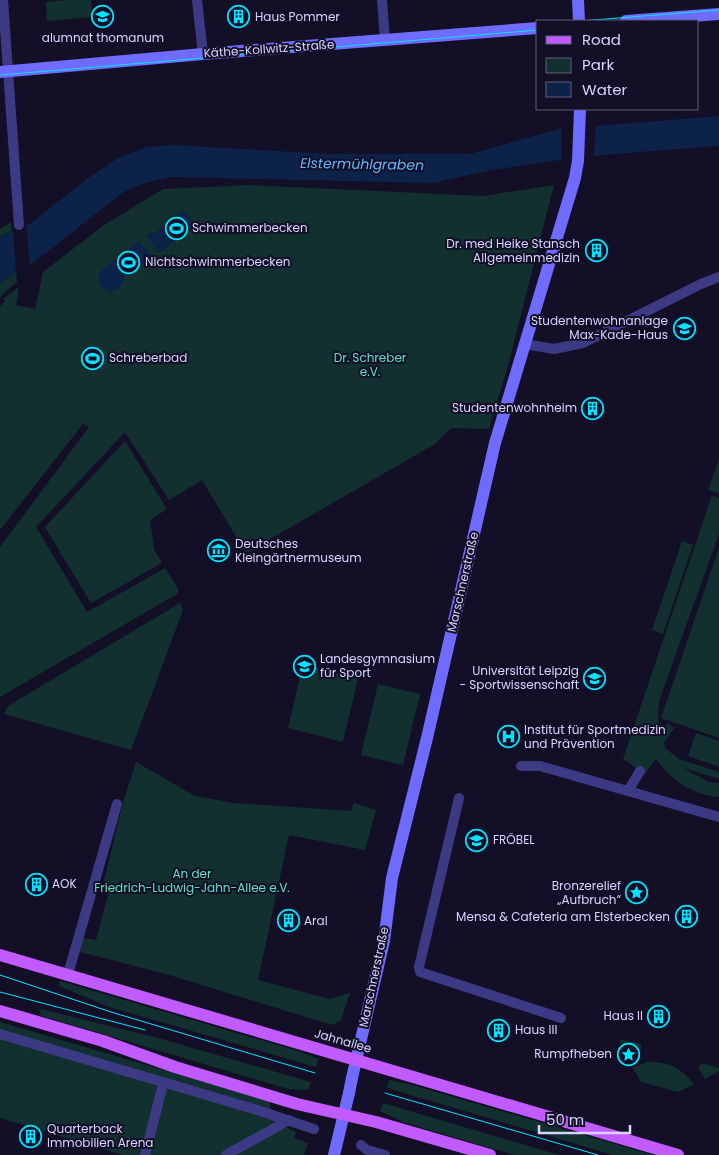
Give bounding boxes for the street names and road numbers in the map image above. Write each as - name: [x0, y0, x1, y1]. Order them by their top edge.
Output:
- street label: Käthe-Kollwitz-Straße: [203, 35, 335, 62]
- street label: Marschnerstraße: [443, 530, 482, 634]
- street label: Marschnerstraße: [355, 925, 392, 1029]
- street label: Jahnallee: [313, 1024, 374, 1057]

